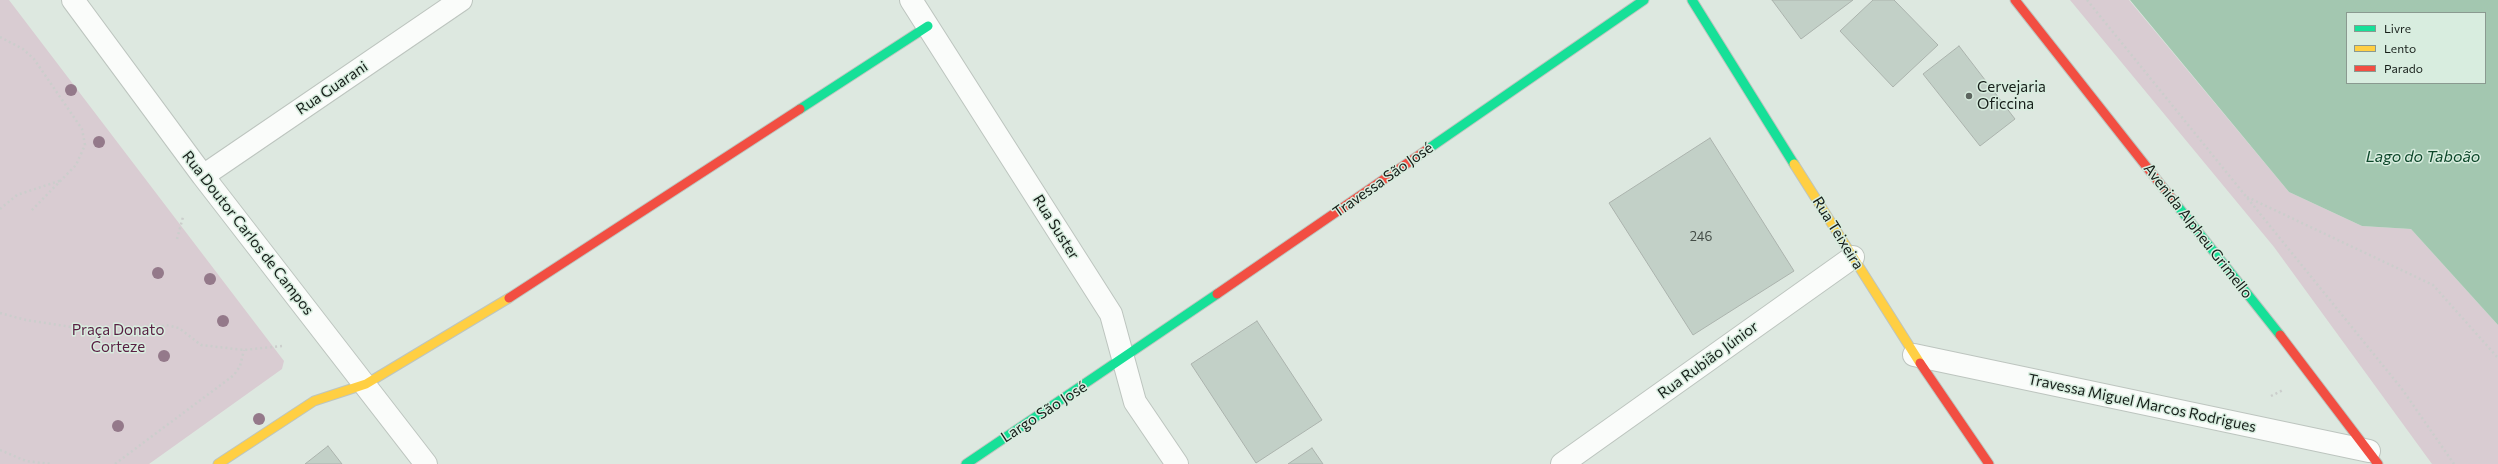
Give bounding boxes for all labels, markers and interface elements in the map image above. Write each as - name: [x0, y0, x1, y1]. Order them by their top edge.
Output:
- legend: [2346, 12, 2486, 84]
- text: Livre: [2384, 21, 2411, 35]
- text: Lento: [2384, 41, 2416, 55]
- street label: Rua Guarani: [293, 57, 371, 119]
- text: Parado: [2384, 61, 2423, 75]
- place label: Cervejaria Oficcina: [1977, 78, 2046, 113]
- marker: Cervejaria Oficcina: [1964, 91, 1974, 101]
- street label: Travessa São José: [1330, 139, 1436, 221]
- water label: Lago do Taboão: [2366, 147, 2480, 167]
- street label: Rua Doutor Carlos de Campos: [178, 148, 318, 318]
- street label: Avenida Alpheu Grimello: [2140, 160, 2256, 302]
- street label: Rua Suster: [1029, 191, 1083, 263]
- street label: Rua Teixeira: [1809, 193, 1867, 273]
- house number: 246: [1690, 229, 1712, 245]
- street label: Rua Rubião Júnior: [1654, 317, 1762, 403]
- park label: Praça Donato Corteze: [72, 321, 164, 356]
- street label: Travessa Miguel Marcos Rodrigues: [2026, 370, 2258, 436]
- street label: Largo São José: [998, 378, 1090, 446]

